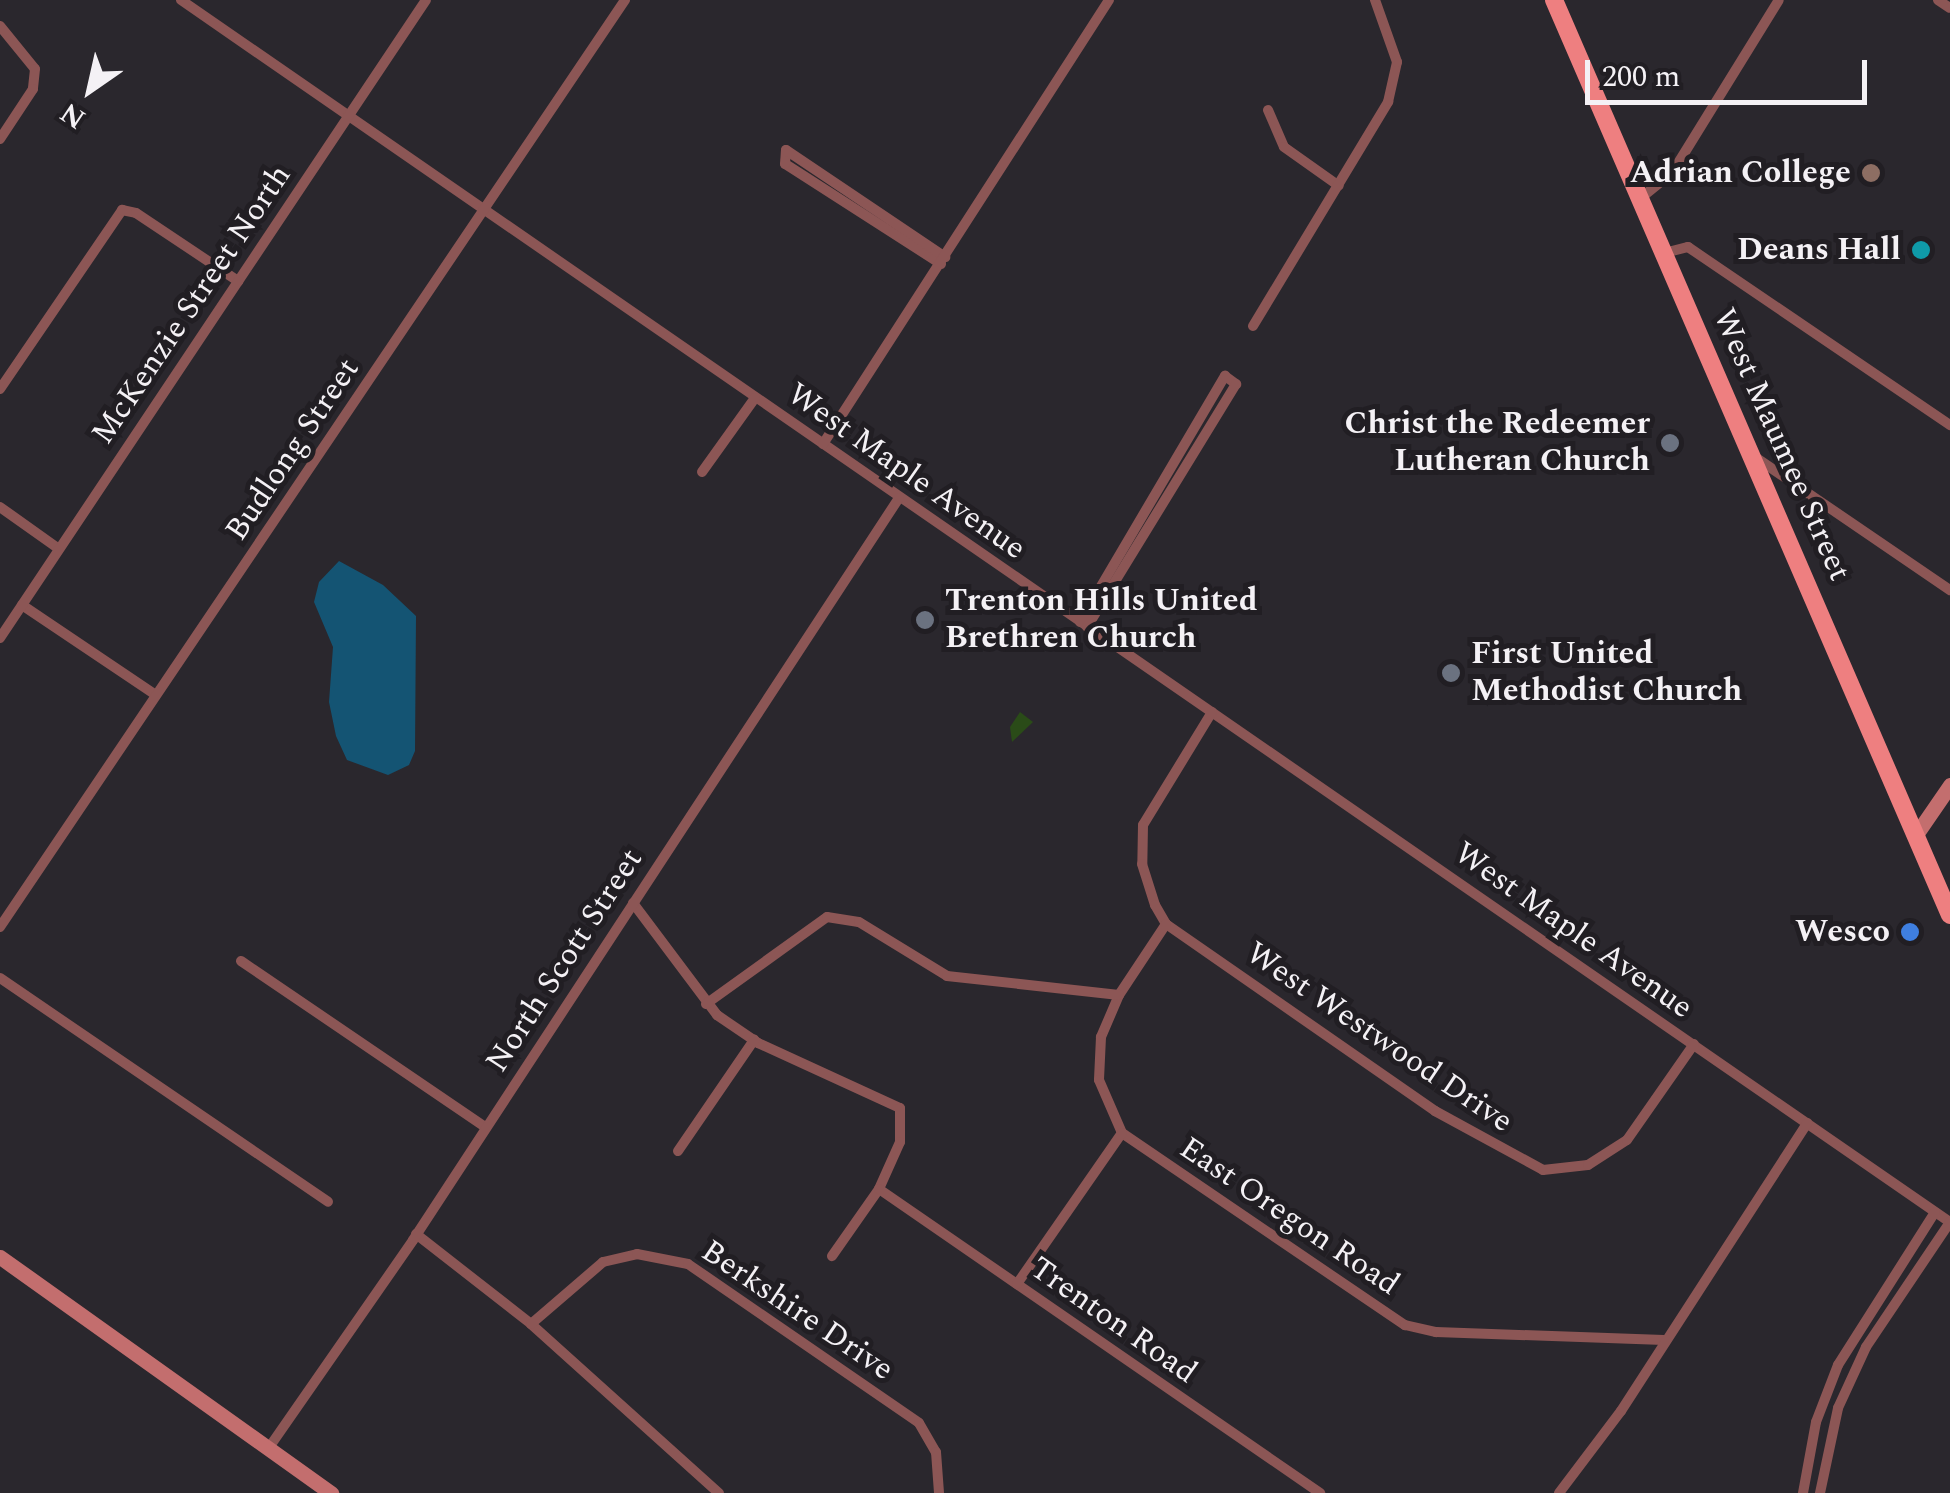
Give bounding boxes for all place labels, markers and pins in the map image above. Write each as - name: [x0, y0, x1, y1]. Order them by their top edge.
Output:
- place label: Adrian College: [1630, 154, 1851, 192]
- marker: Adrian College: [1860, 162, 1882, 184]
- place label: Deans Hall: [1737, 231, 1901, 269]
- marker: Deans Hall: [1910, 239, 1932, 261]
- place label: Christ the Redeemer Lutheran Church: [1345, 406, 1650, 481]
- marker: Christ the Redeemer Lutheran Church: [1659, 432, 1681, 454]
- place label: Trenton Hills United Brethren Church: [945, 583, 1258, 658]
- marker: Trenton Hills United Brethren Church: [914, 609, 936, 631]
- place label: First United Methodist Church: [1471, 636, 1742, 711]
- marker: First United Methodist Church: [1440, 662, 1462, 684]
- place label: Wesco: [1795, 913, 1890, 951]
- marker: Wesco: [1899, 921, 1921, 943]

